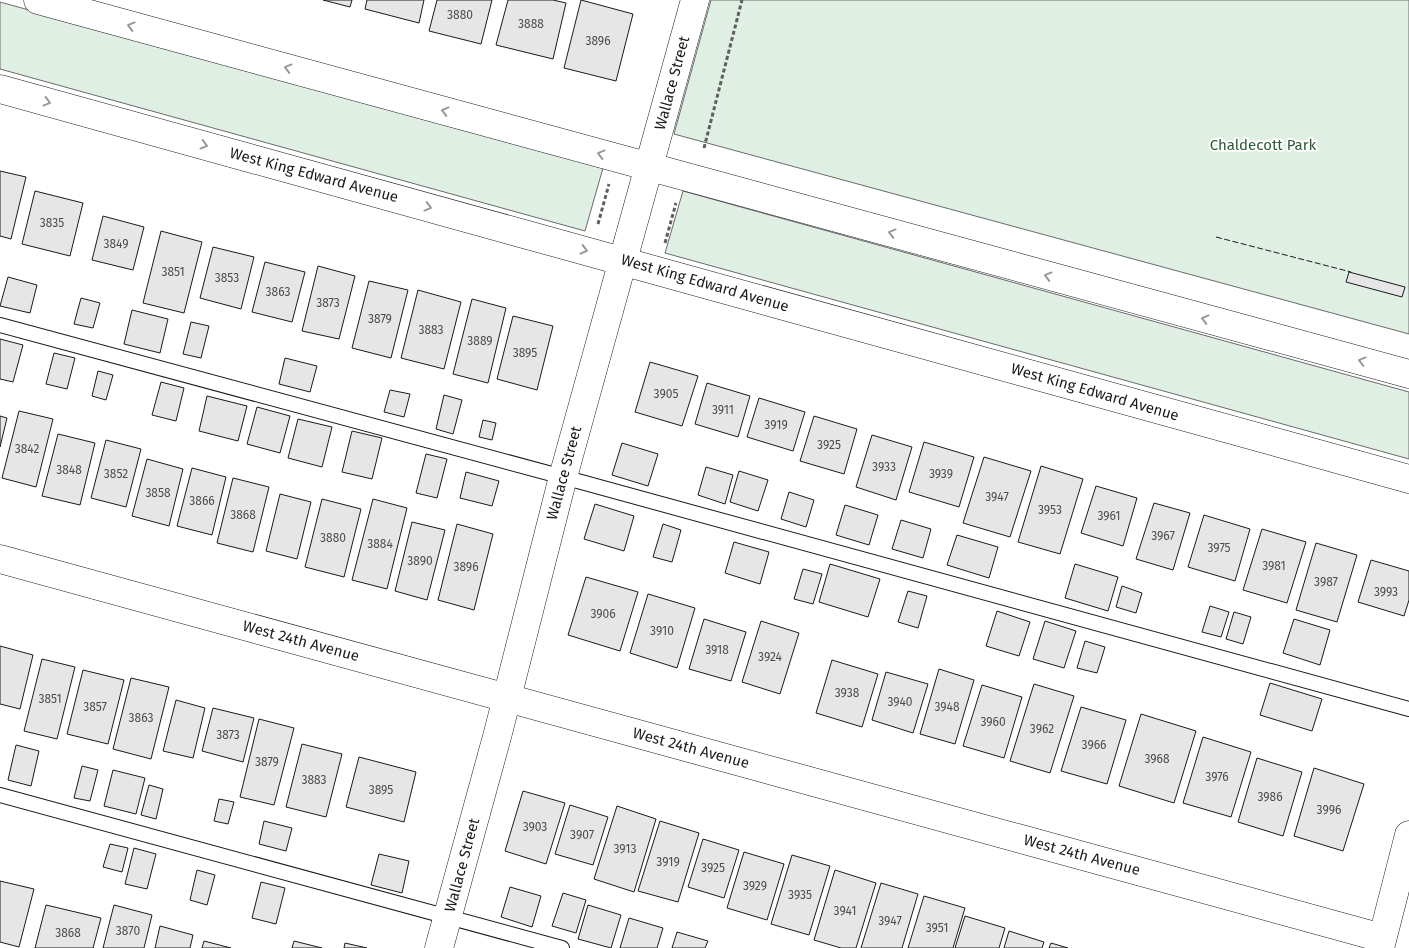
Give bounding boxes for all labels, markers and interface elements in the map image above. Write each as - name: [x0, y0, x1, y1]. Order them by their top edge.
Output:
- house number: 3880: [447, 8, 473, 22]
- house number: 3888: [518, 17, 544, 31]
- one-way arrow: [128, 21, 136, 31]
- street label: Wallace Street: [651, 33, 693, 132]
- house number: 3896: [585, 34, 611, 48]
- one-way arrow: [284, 64, 292, 74]
- one-way arrow: [42, 96, 51, 106]
- one-way arrow: [440, 106, 449, 117]
- park label: Chaldecott Park: [1210, 136, 1317, 154]
- one-way arrow: [199, 139, 207, 149]
- street label: West King Edward Avenue: [228, 144, 400, 206]
- one-way arrow: [597, 149, 606, 160]
- one-way arrow: [423, 201, 431, 211]
- house number: 3835: [40, 216, 64, 230]
- one-way arrow: [887, 228, 896, 239]
- house number: 3849: [103, 237, 129, 251]
- one-way arrow: [580, 244, 588, 254]
- street label: West King Edward Avenue: [619, 250, 791, 316]
- house number: 3851: [161, 265, 185, 279]
- house number: 3853: [215, 271, 239, 285]
- one-way arrow: [1045, 271, 1053, 281]
- house number: 3863: [266, 285, 290, 299]
- house number: 3873: [316, 296, 340, 310]
- house number: 3879: [368, 312, 392, 326]
- one-way arrow: [1202, 314, 1210, 324]
- house number: 3883: [418, 323, 444, 337]
- house number: 3889: [467, 334, 493, 348]
- house number: 3895: [513, 346, 537, 360]
- one-way arrow: [1358, 357, 1367, 367]
- street label: West King Edward Avenue: [1009, 359, 1181, 425]
- house number: 3905: [654, 387, 678, 401]
- house number: 3911: [712, 403, 734, 417]
- house number: 3919: [764, 418, 788, 432]
- street label: Wallace Street: [543, 423, 585, 522]
- house number: 3925: [817, 438, 841, 452]
- house number: 3842: [15, 442, 39, 456]
- house number: 3933: [872, 460, 896, 474]
- house number: 3848: [56, 463, 82, 477]
- house number: 3852: [104, 467, 128, 481]
- house number: 3939: [929, 467, 953, 481]
- house number: 3858: [145, 486, 171, 500]
- house number: 3947: [985, 490, 1009, 504]
- house number: 3866: [189, 494, 215, 508]
- house number: 3953: [1038, 503, 1062, 517]
- house number: 3868: [230, 508, 256, 522]
- house number: 3961: [1097, 509, 1121, 523]
- house number: 3967: [1151, 529, 1175, 543]
- house number: 3880: [320, 531, 346, 545]
- house number: 3884: [367, 537, 393, 551]
- house number: 3975: [1207, 541, 1231, 555]
- house number: 3890: [407, 554, 433, 568]
- house number: 3981: [1262, 559, 1286, 573]
- house number: 3896: [453, 560, 479, 574]
- house number: 3987: [1314, 575, 1338, 589]
- house number: 3993: [1374, 585, 1398, 599]
- house number: 3906: [590, 607, 616, 621]
- street label: West 24th Avenue: [241, 617, 361, 665]
- house number: 3910: [650, 624, 674, 638]
- house number: 3918: [705, 643, 729, 657]
- house number: 3924: [758, 650, 783, 664]
- house number: 3938: [835, 686, 860, 700]
- house number: 3851: [38, 692, 62, 706]
- house number: 3940: [887, 695, 913, 709]
- house number: 3857: [83, 700, 107, 714]
- house number: 3948: [934, 700, 960, 714]
- house number: 3863: [129, 711, 153, 725]
- house number: 3960: [980, 715, 1006, 729]
- house number: 3962: [1030, 722, 1054, 736]
- street label: West 24th Avenue: [631, 724, 751, 772]
- house number: 3873: [216, 728, 240, 742]
- house number: 3966: [1082, 738, 1106, 752]
- house number: 3968: [1144, 752, 1170, 766]
- house number: 3879: [255, 755, 279, 769]
- house number: 3976: [1205, 770, 1229, 784]
- house number: 3883: [301, 773, 327, 787]
- house number: 3895: [369, 783, 393, 797]
- house number: 3986: [1257, 790, 1283, 804]
- house number: 3996: [1317, 803, 1341, 817]
- street label: Wallace Street: [441, 815, 483, 914]
- house number: 3903: [523, 820, 547, 834]
- house number: 3907: [570, 828, 594, 842]
- street label: West 24th Avenue: [1022, 831, 1142, 879]
- house number: 3913: [613, 842, 637, 856]
- house number: 3919: [656, 855, 680, 869]
- house number: 3925: [701, 861, 725, 875]
- house number: 3929: [743, 879, 767, 893]
- house number: 3935: [788, 888, 812, 902]
- house number: 3941: [834, 904, 856, 918]
- house number: 3947: [878, 914, 902, 928]
- house number: 3951: [926, 921, 948, 935]
- house number: 3870: [116, 924, 140, 938]
- house number: 3868: [55, 926, 81, 940]

